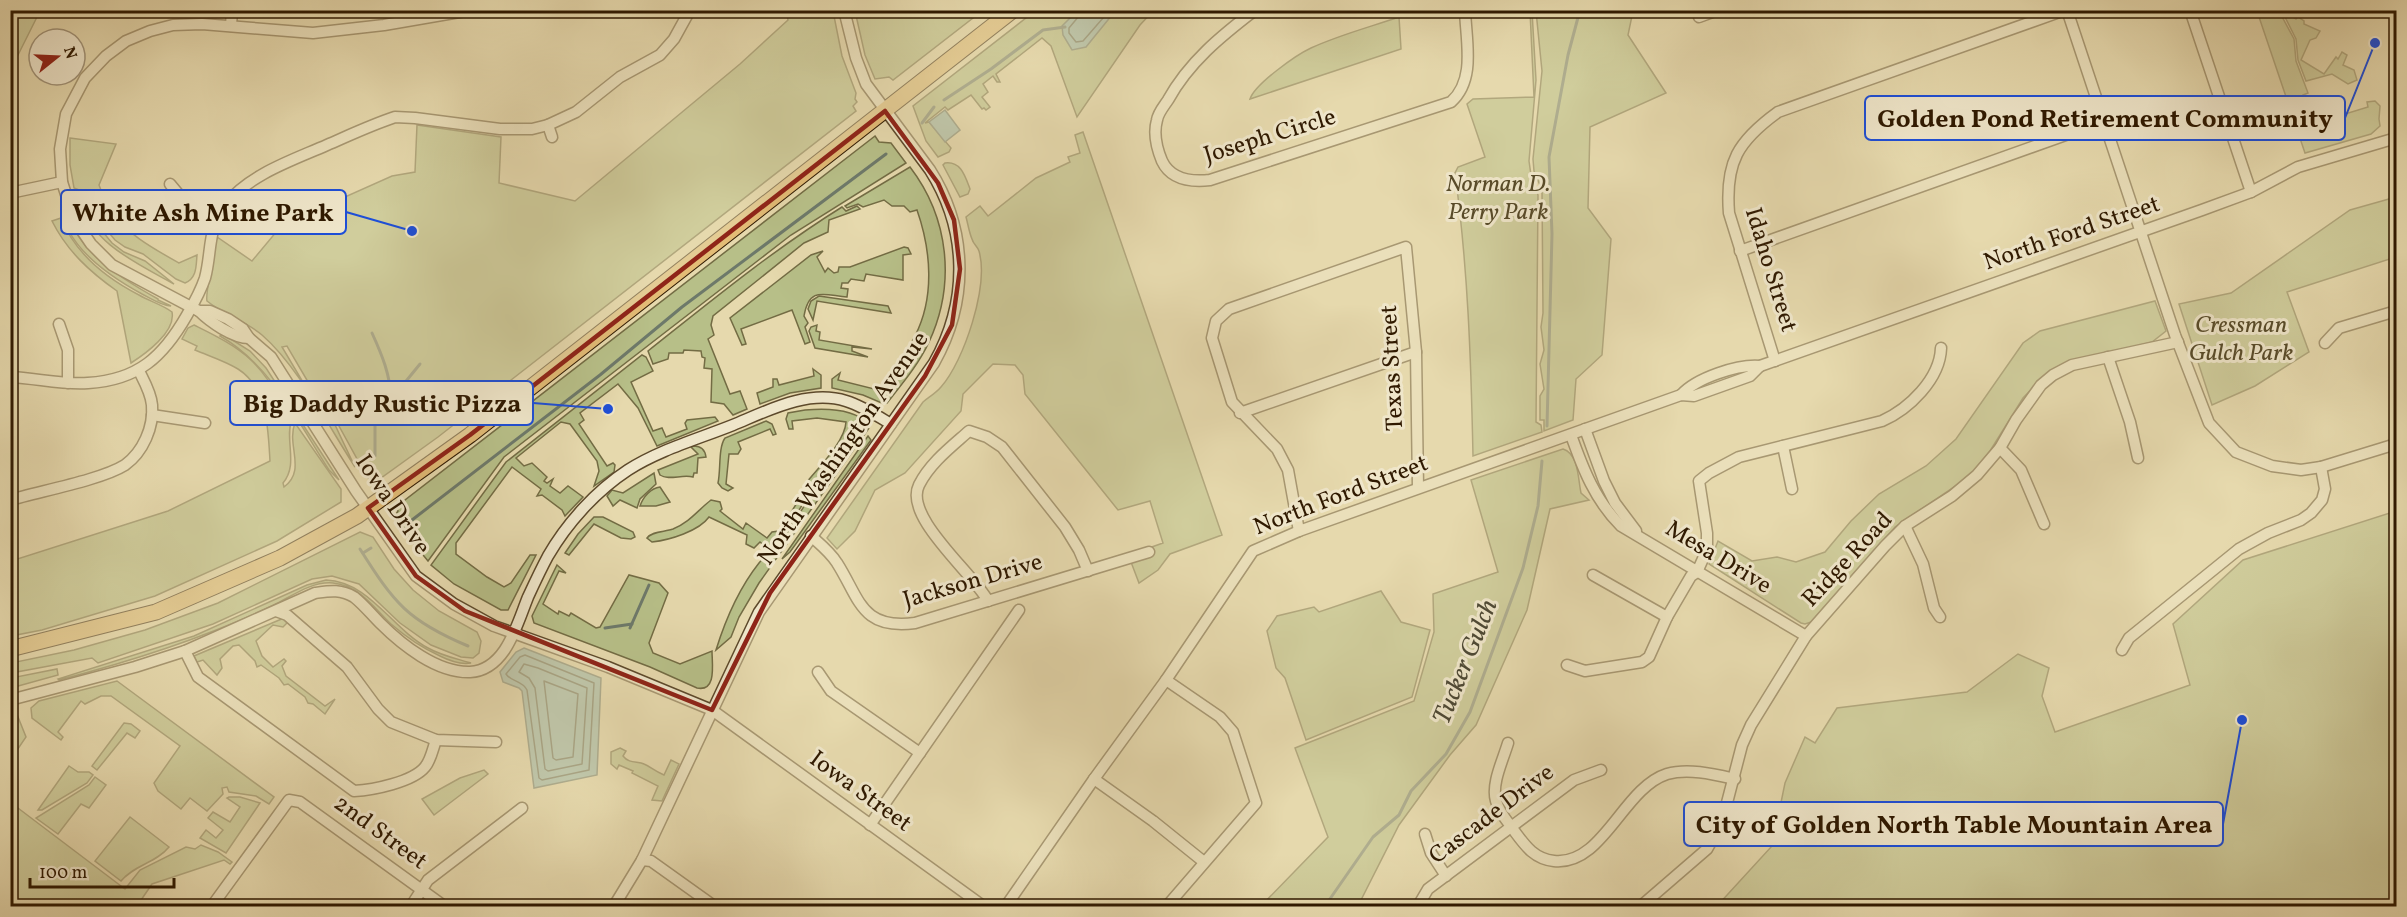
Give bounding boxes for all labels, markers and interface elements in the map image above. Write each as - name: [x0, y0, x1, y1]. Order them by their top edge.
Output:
- north arrow: [27, 27, 87, 87]
- text: N: [57, 44, 82, 62]
- callout: Golden Pond Retirement Community: [1865, 96, 2345, 140]
- street label: Joseph Circle: [1200, 101, 1340, 173]
- text: Golden Pond Retirement Community: [1877, 102, 2333, 138]
- park label: Norman D. Perry Park: [1446, 168, 1550, 230]
- street label: North Ford Street: [1979, 188, 2165, 280]
- callout: White Ash Mine Park: [61, 190, 346, 234]
- text: White Ash Mine Park: [72, 196, 334, 232]
- street label: Idaho Street: [1735, 203, 1805, 337]
- street label: Texas Street: [1373, 304, 1413, 432]
- park label: Cressman Gulch Park: [2189, 309, 2293, 371]
- street label: North Washington Avenue: [750, 325, 938, 573]
- callout: Big Daddy Rustic Pizza: [230, 381, 533, 425]
- text: Big Daddy Rustic Pizza: [243, 387, 521, 423]
- street label: North Ford Street: [1249, 447, 1433, 545]
- street label: Iowa Drive: [346, 448, 438, 562]
- street label: Ridge Road: [1795, 505, 1901, 615]
- street label: Mesa Drive: [1658, 513, 1778, 603]
- street label: Jackson Drive: [899, 546, 1047, 618]
- water label: Tucker Gulch: [1425, 594, 1507, 730]
- street label: Iowa Street: [802, 743, 918, 841]
- street label: Cascade Drive: [1422, 757, 1562, 873]
- street label: 2nd Street: [326, 787, 434, 879]
- callout: City of Golden North Table Mountain Area: [1684, 802, 2223, 846]
- text: City of Golden North Table Mountain Area: [1696, 808, 2212, 844]
- scale bar: [30, 851, 174, 889]
- text: 100 m: [39, 861, 88, 886]

